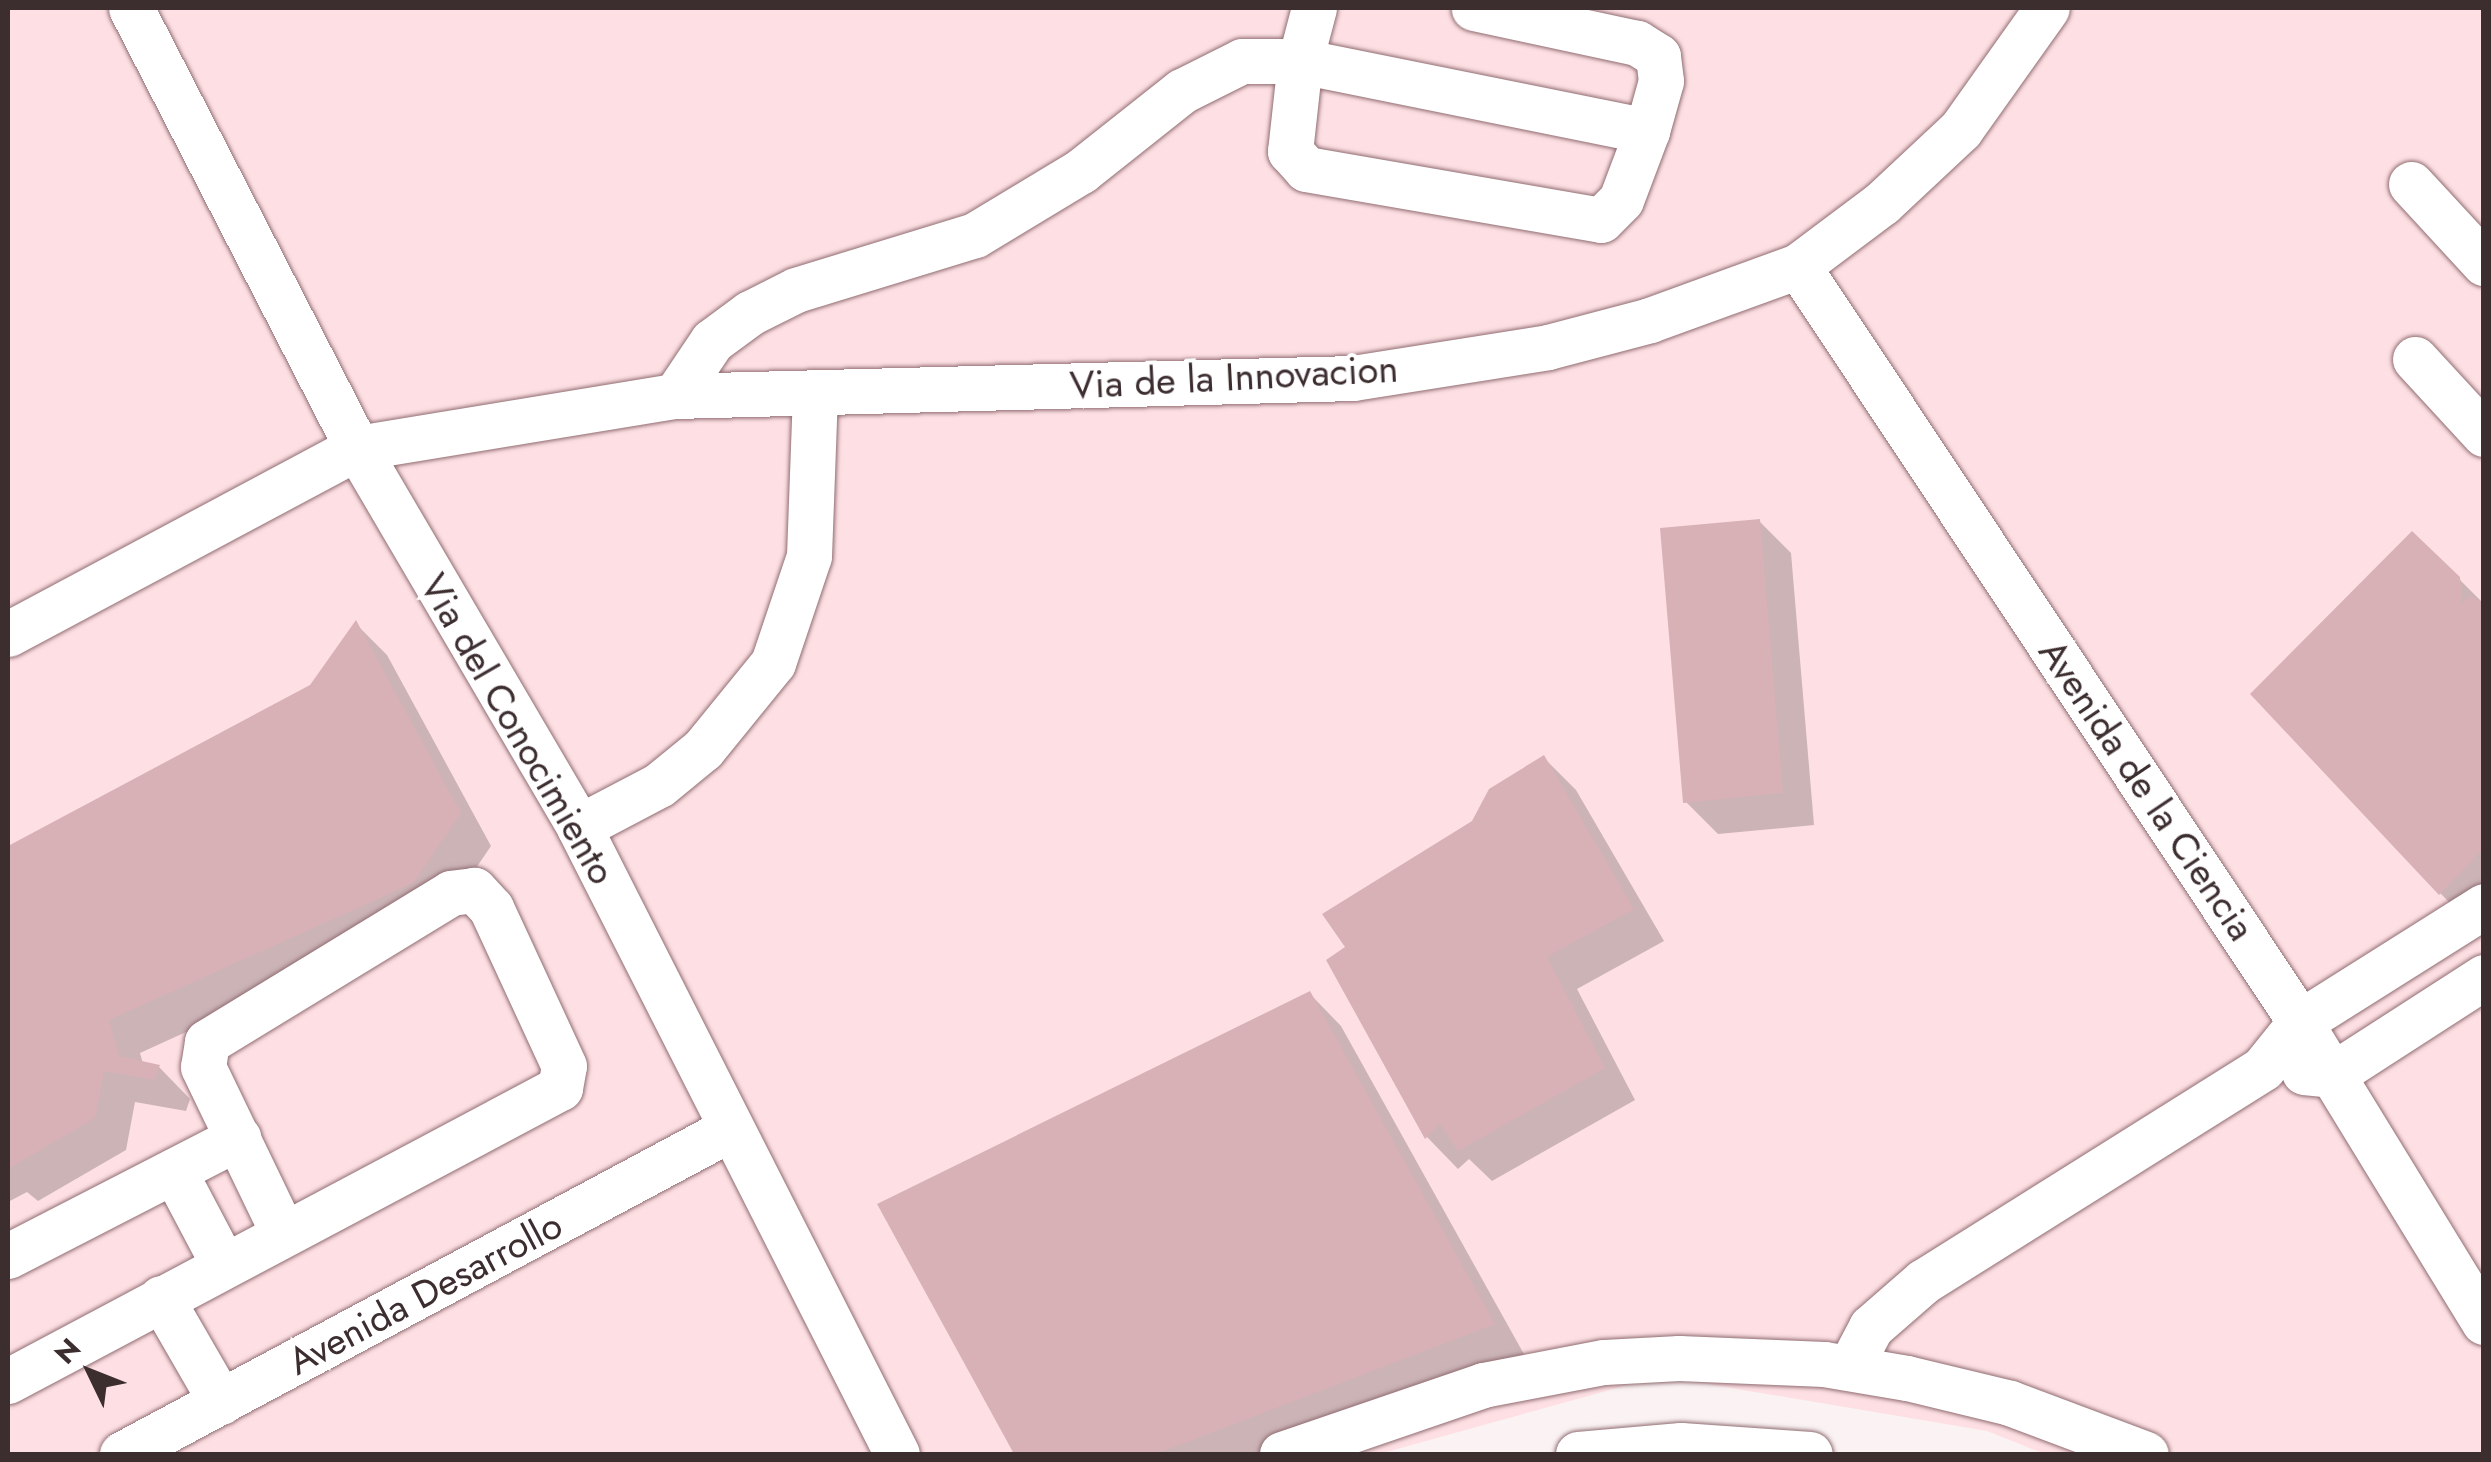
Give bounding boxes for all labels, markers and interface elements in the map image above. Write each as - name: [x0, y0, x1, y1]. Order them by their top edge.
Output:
- street label: Via de la Innovacion: [1069, 346, 1399, 408]
- street label: Via del Conocimiento: [411, 566, 625, 892]
- street label: Avenida de la Ciencia: [2029, 631, 2265, 949]
- street label: Avenida Desarrollo: [280, 1202, 570, 1384]
- north arrow: [40, 1322, 140, 1422]
- text: N: [45, 1329, 90, 1373]

